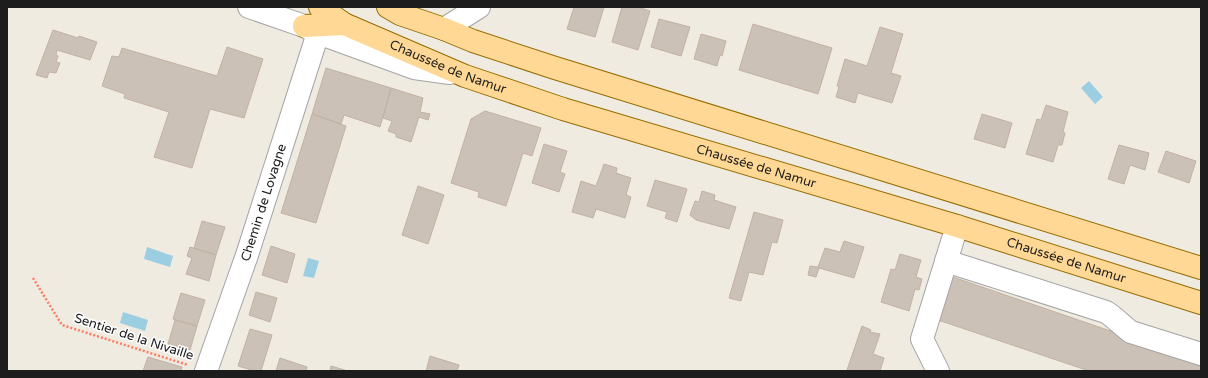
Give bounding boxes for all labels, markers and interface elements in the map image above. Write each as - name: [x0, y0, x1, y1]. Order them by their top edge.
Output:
- street label: Chaussée de Namur: [387, 37, 508, 97]
- street label: Chaussée de Namur: [694, 141, 818, 192]
- street label: Chemin de Lovagne: [237, 142, 290, 264]
- street label: Chaussée de Namur: [1005, 234, 1128, 287]
- street label: Sentier de la Nivaille: [72, 310, 196, 364]

